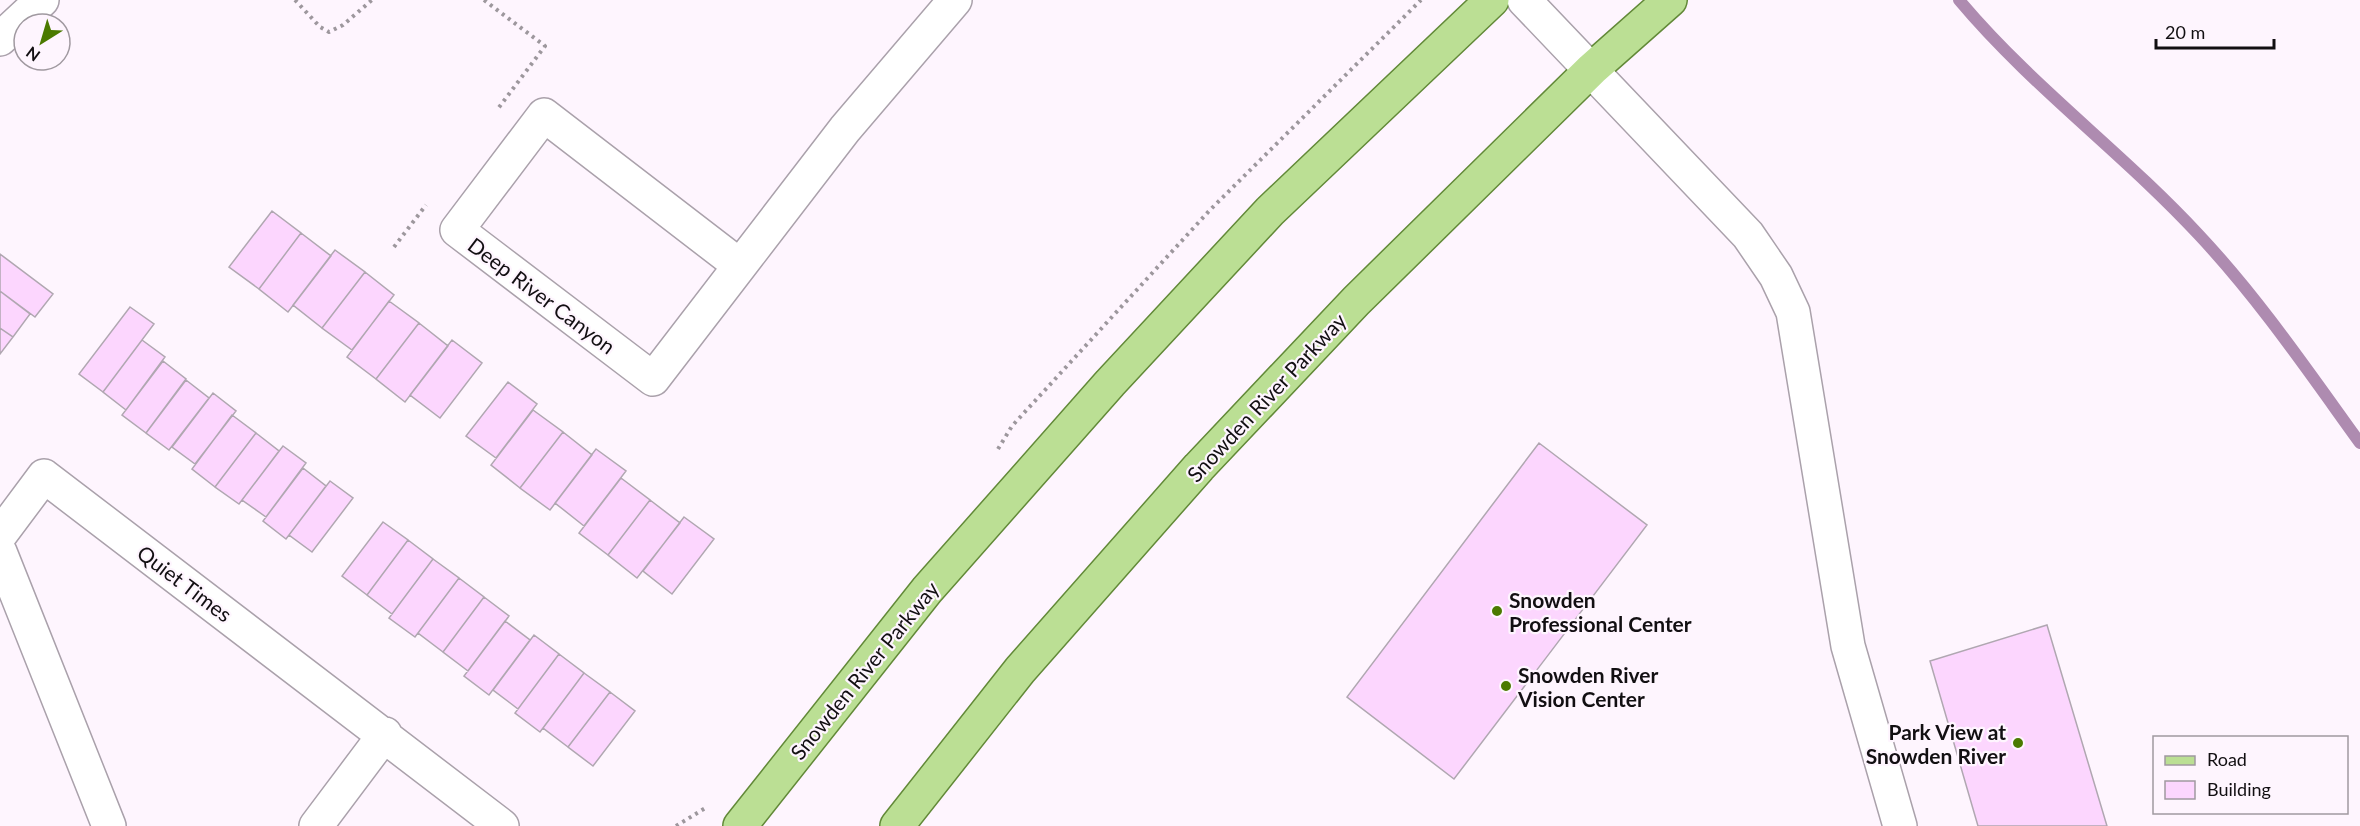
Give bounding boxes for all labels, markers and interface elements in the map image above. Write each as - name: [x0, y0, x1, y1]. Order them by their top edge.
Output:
- north arrow: [12, 12, 72, 72]
- scale bar: [2156, 12, 2274, 50]
- text: 20 m: [2165, 21, 2205, 43]
- text: N: [22, 43, 43, 66]
- street label: Deep River Canyon: [464, 232, 620, 358]
- street label: Snowden River Parkway: [1181, 307, 1351, 487]
- street label: Quiet Times: [133, 539, 237, 627]
- street label: Snowden River Parkway: [785, 576, 944, 764]
- place label: Snowden Professional Center: [1509, 587, 1692, 636]
- marker: Snowden Professional Center: [1490, 604, 1504, 618]
- place label: Snowden River Vision Center: [1517, 662, 1658, 711]
- marker: Snowden River Vision Center: [1499, 679, 1513, 693]
- place label: Park View at Snowden River: [1866, 719, 2006, 768]
- marker: Park View at Snowden River: [2011, 736, 2025, 750]
- legend: [2153, 736, 2348, 814]
- text: Road: [2207, 748, 2247, 770]
- text: Building: [2207, 778, 2271, 800]

